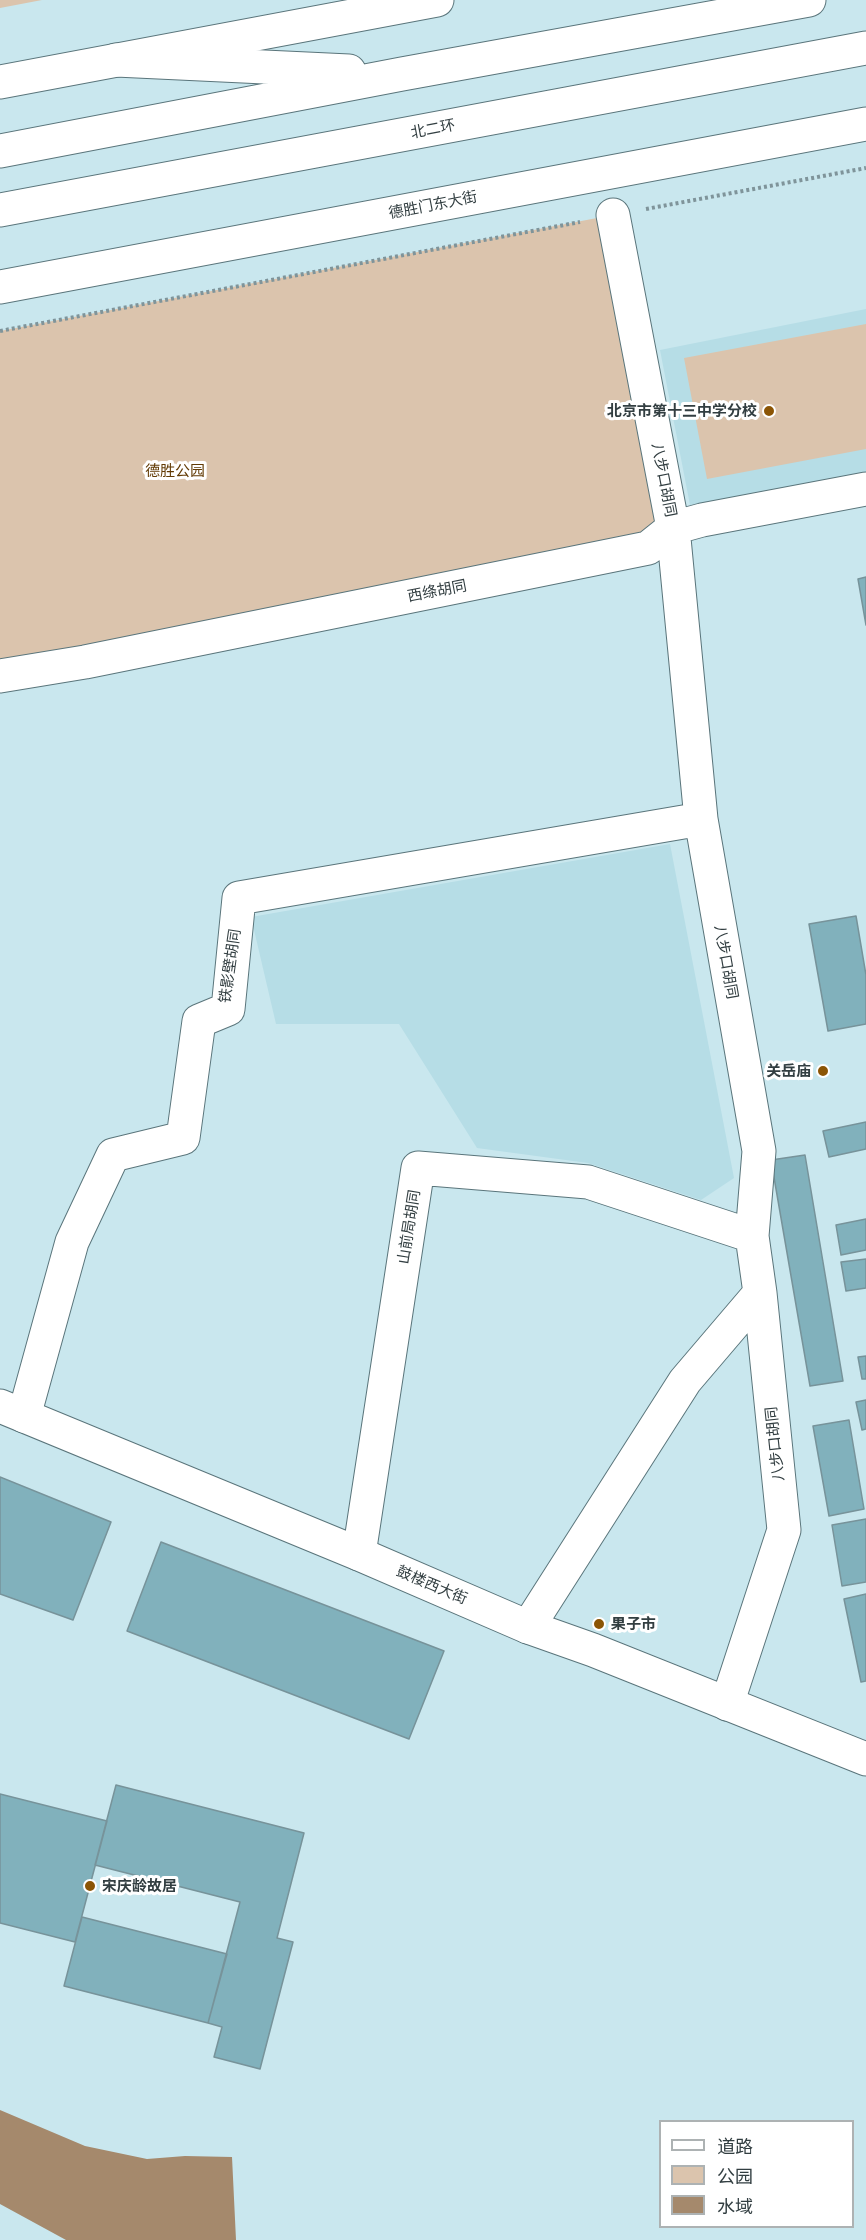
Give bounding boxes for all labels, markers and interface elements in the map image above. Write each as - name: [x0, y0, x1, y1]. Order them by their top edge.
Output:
- street label: 北二环: [409, 116, 457, 142]
- street label: 德胜门东大街: [387, 188, 479, 222]
- place label: 北京市第十三中学分校: [607, 402, 757, 420]
- marker: 北京市第十三中学分校: [762, 404, 776, 418]
- street label: 八步口胡同: [648, 441, 680, 519]
- park label: 德胜公园: [145, 462, 205, 480]
- street label: 西绦胡同: [406, 576, 468, 606]
- street label: 八步口胡同: [711, 924, 741, 1000]
- street label: 铁影壁胡同: [216, 928, 244, 1004]
- place label: 关岳庙: [766, 1062, 811, 1080]
- marker: 关岳庙: [816, 1064, 830, 1078]
- street label: 山前局胡同: [394, 1189, 424, 1265]
- street label: 八步口胡同: [762, 1406, 788, 1482]
- street label: 鼓楼西大街: [394, 1562, 470, 1608]
- place label: 果子市: [611, 1615, 656, 1633]
- marker: 果子市: [592, 1617, 606, 1631]
- place label: 宋庆龄故居: [102, 1877, 177, 1895]
- marker: 宋庆龄故居: [83, 1879, 97, 1893]
- legend: [659, 2120, 854, 2228]
- text: 道路: [717, 2135, 753, 2157]
- text: 公园: [717, 2165, 753, 2187]
- text: 水域: [717, 2195, 753, 2217]

